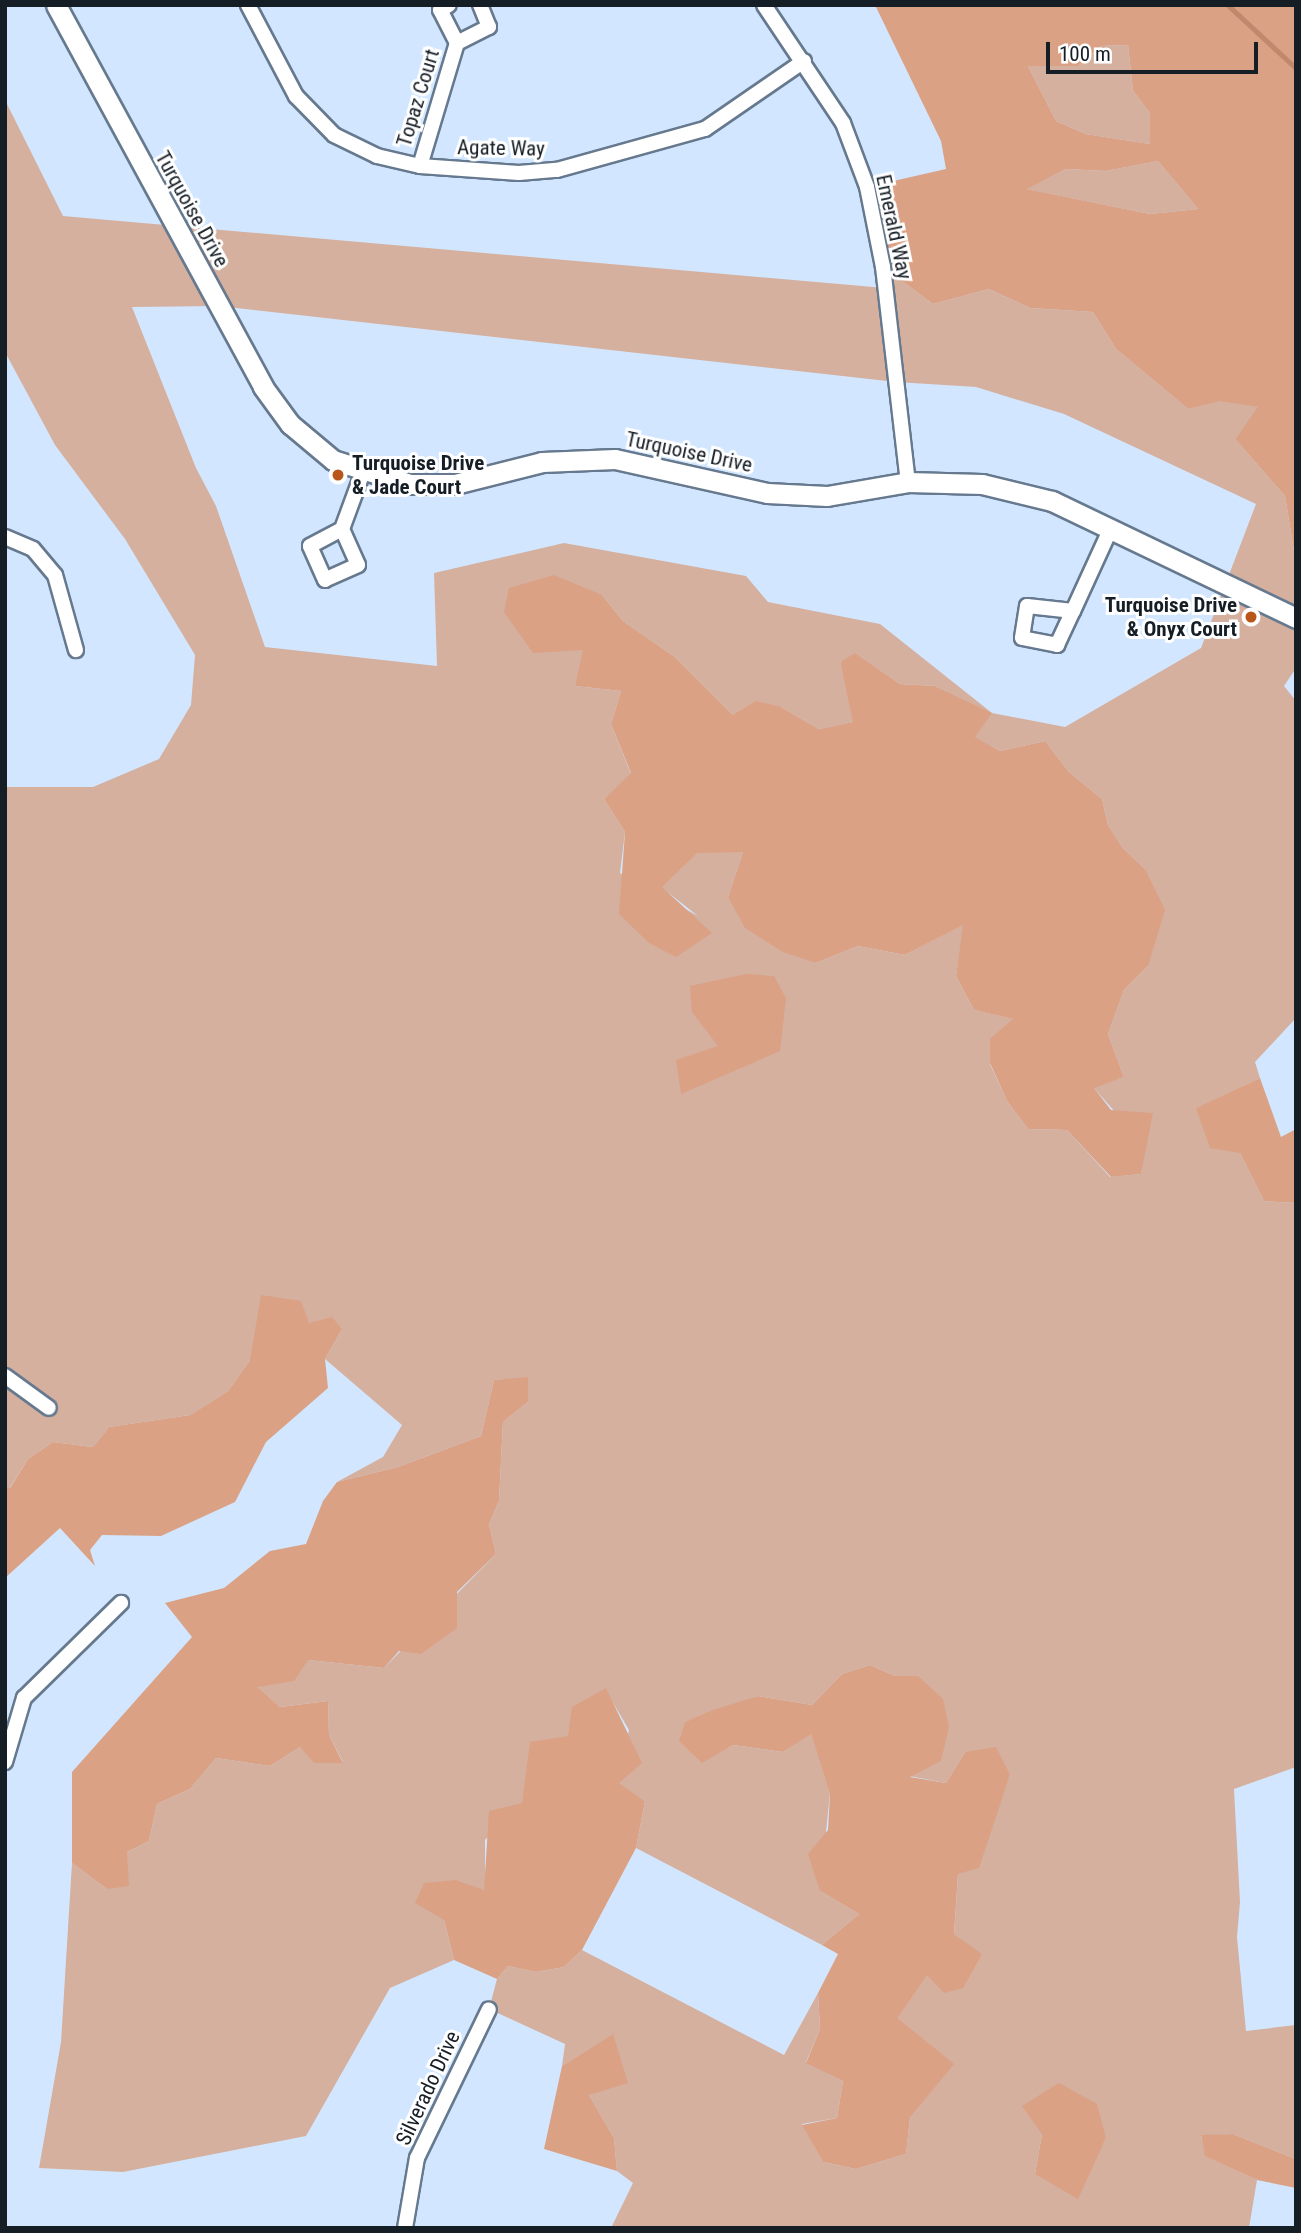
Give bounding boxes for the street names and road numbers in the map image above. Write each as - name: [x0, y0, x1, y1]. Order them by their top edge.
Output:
- street label: Topaz Court: [391, 46, 445, 150]
- street label: Agate Way: [457, 135, 545, 161]
- street label: Turquoise Drive: [150, 147, 234, 271]
- street label: Emerald Way: [871, 172, 917, 282]
- street label: Turquoise Drive: [624, 426, 754, 478]
- street label: Silverado Drive: [391, 2027, 465, 2149]

